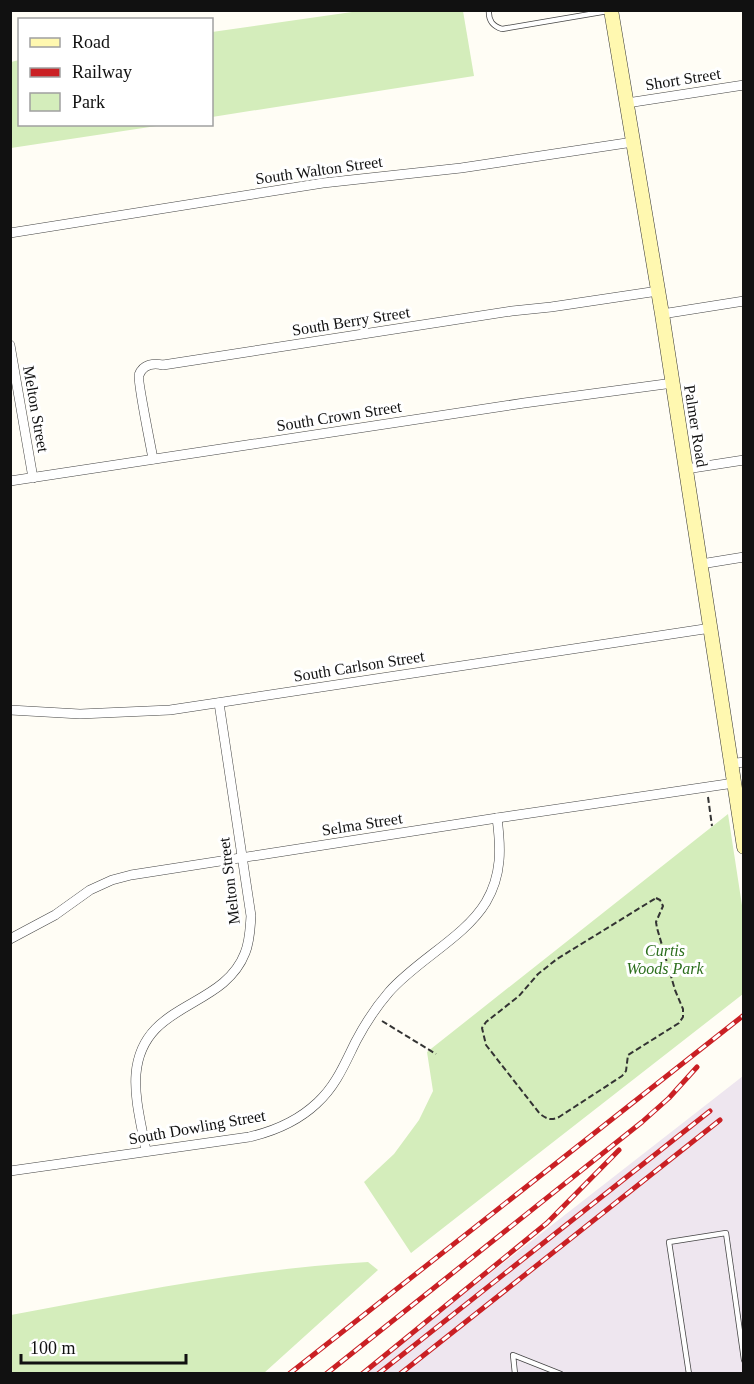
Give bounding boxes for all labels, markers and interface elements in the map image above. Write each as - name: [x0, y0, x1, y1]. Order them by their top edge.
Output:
- legend: [18, 18, 213, 126]
- text: Road: [72, 32, 110, 52]
- text: Railway: [72, 62, 132, 82]
- street label: Short Street: [644, 65, 722, 93]
- text: Park: [72, 92, 105, 112]
- street label: South Walton Street: [254, 153, 384, 187]
- street label: South Berry Street: [291, 303, 412, 340]
- street label: Melton Street: [20, 364, 52, 454]
- street label: Palmer Road: [681, 384, 711, 468]
- street label: South Crown Street: [275, 398, 403, 434]
- street label: South Carlson Street: [292, 647, 426, 685]
- street label: Selma Street: [321, 809, 404, 839]
- street label: Melton Street: [215, 836, 243, 925]
- park label: Curtis Woods Park: [626, 942, 704, 977]
- street label: South Dowling Street: [127, 1106, 267, 1148]
- scale bar: [21, 1327, 186, 1365]
- text: 100 m: [30, 1338, 76, 1358]

